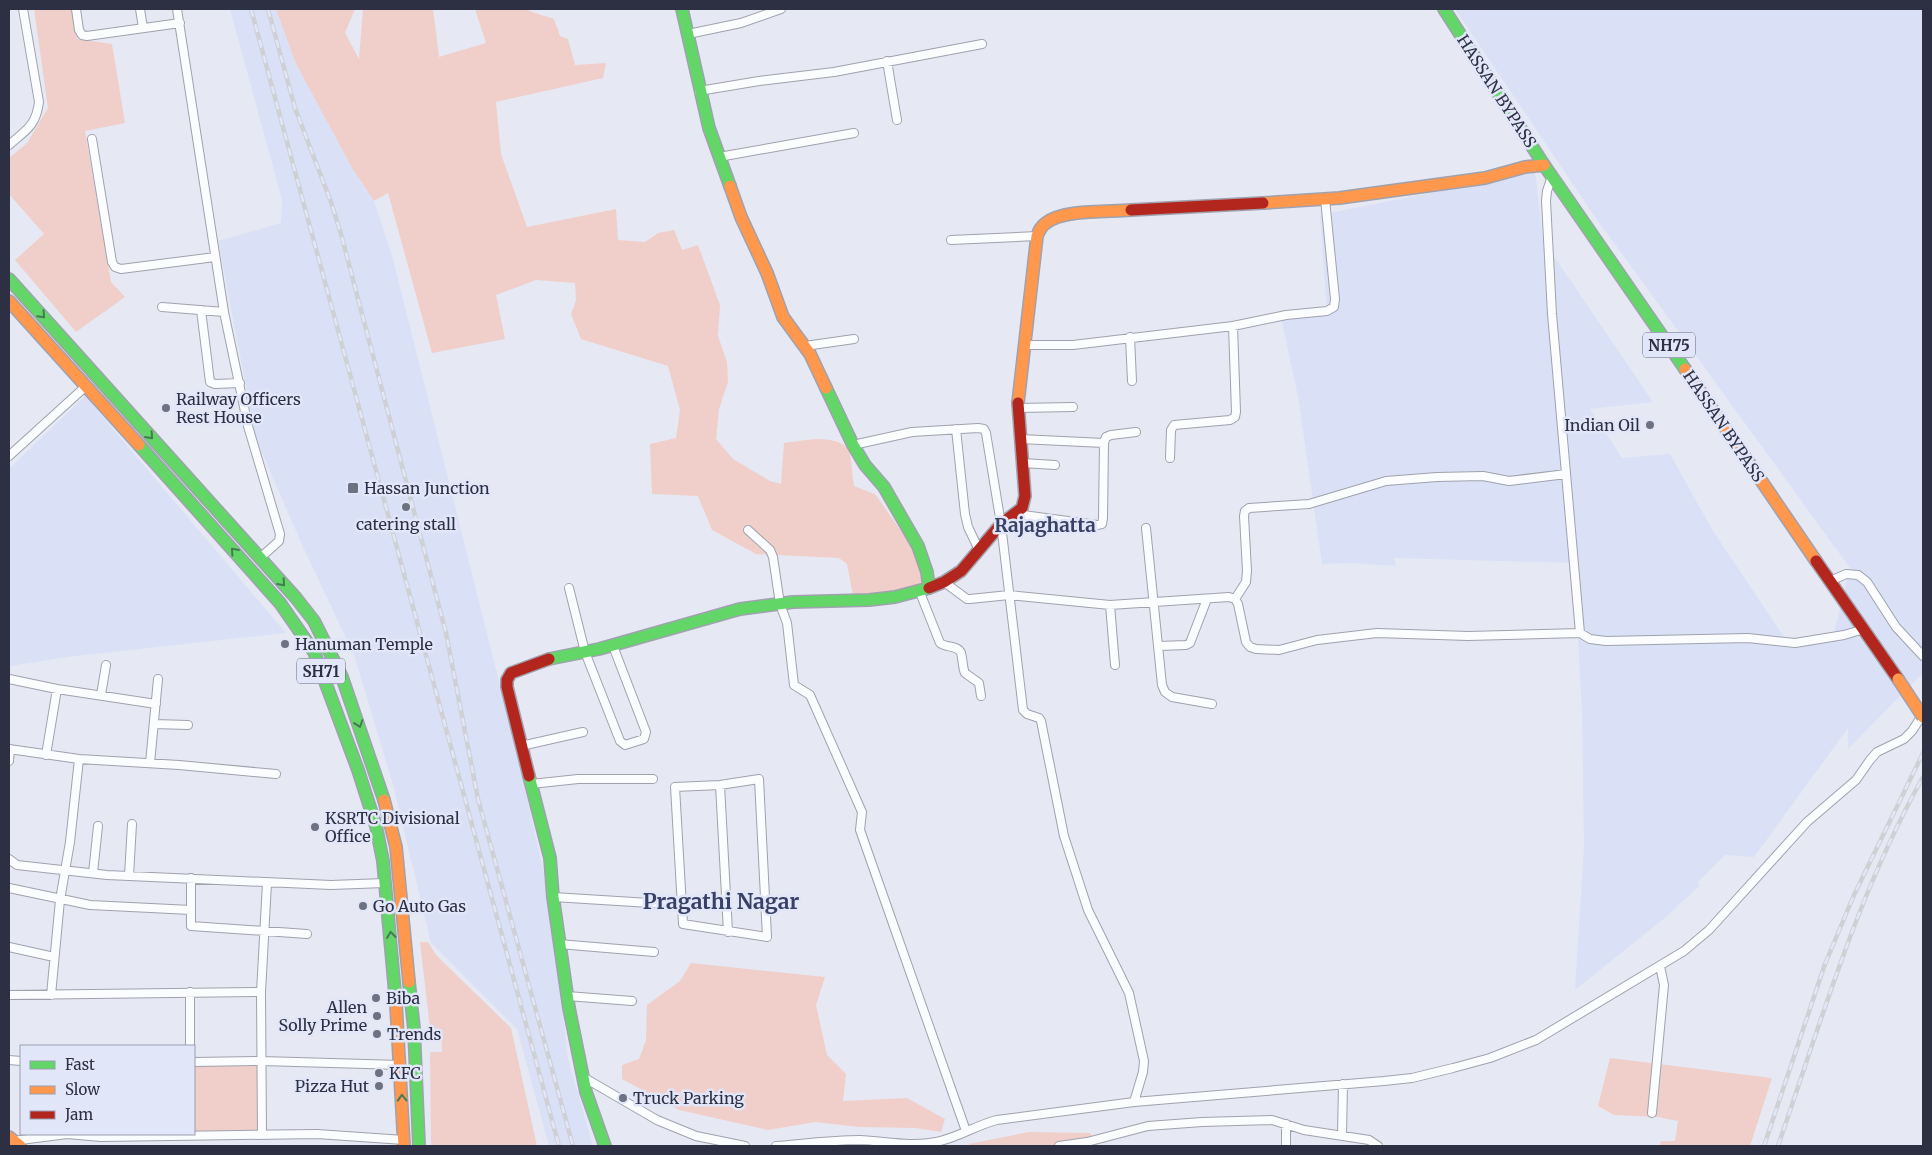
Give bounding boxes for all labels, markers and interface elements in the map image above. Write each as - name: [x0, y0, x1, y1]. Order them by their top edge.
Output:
- street label: HASSAN BYPASS: [1453, 31, 1541, 151]
- one-way arrow: [36, 309, 45, 318]
- road number: NH75: [1643, 332, 1695, 358]
- street label: HASSAN BYPASS: [1679, 366, 1769, 486]
- place label: Railway Officers Rest House: [176, 389, 301, 427]
- marker: Railway Officers Rest House: [160, 402, 172, 414]
- place label: Indian Oil: [1564, 415, 1640, 435]
- marker: Indian Oil: [1644, 419, 1656, 431]
- one-way arrow: [145, 430, 154, 439]
- place label: Hassan Junction: [364, 478, 490, 498]
- marker: Hassan Junction: [346, 481, 360, 495]
- marker: catering stall: [400, 501, 412, 513]
- district label: Rajaghatta: [994, 513, 1096, 537]
- place label: catering stall: [356, 514, 456, 534]
- one-way arrow: [230, 547, 239, 556]
- one-way arrow: [276, 577, 285, 586]
- place label: Hanuman Temple: [295, 634, 433, 654]
- marker: Hanuman Temple: [279, 638, 291, 650]
- road number: SH71: [297, 658, 345, 684]
- one-way arrow: [353, 720, 363, 728]
- place label: KSRTC Divisional Office: [325, 808, 460, 846]
- marker: KSRTC Divisional Office: [309, 821, 321, 833]
- district label: Pragathi Nagar: [643, 888, 800, 915]
- place label: Go Auto Gas: [373, 896, 466, 916]
- marker: Go Auto Gas: [357, 900, 369, 912]
- one-way arrow: [386, 931, 397, 939]
- place label: Biba: [386, 988, 420, 1008]
- marker: Biba: [370, 992, 382, 1004]
- place label: Allen Solly Prime: [278, 997, 367, 1035]
- marker: Allen Solly Prime: [371, 1010, 383, 1022]
- place label: Trends: [387, 1024, 442, 1044]
- marker: Trends: [371, 1028, 383, 1040]
- legend: [20, 1045, 195, 1135]
- text: Fast: [65, 1055, 95, 1074]
- place label: KFC: [389, 1063, 421, 1083]
- marker: KFC: [373, 1067, 385, 1079]
- place label: Pizza Hut: [295, 1076, 370, 1096]
- text: Slow: [65, 1080, 100, 1099]
- marker: Pizza Hut: [373, 1080, 385, 1092]
- place label: Truck Parking: [633, 1088, 744, 1108]
- marker: Truck Parking: [617, 1092, 629, 1104]
- one-way arrow: [397, 1093, 408, 1101]
- text: Jam: [64, 1105, 93, 1124]

